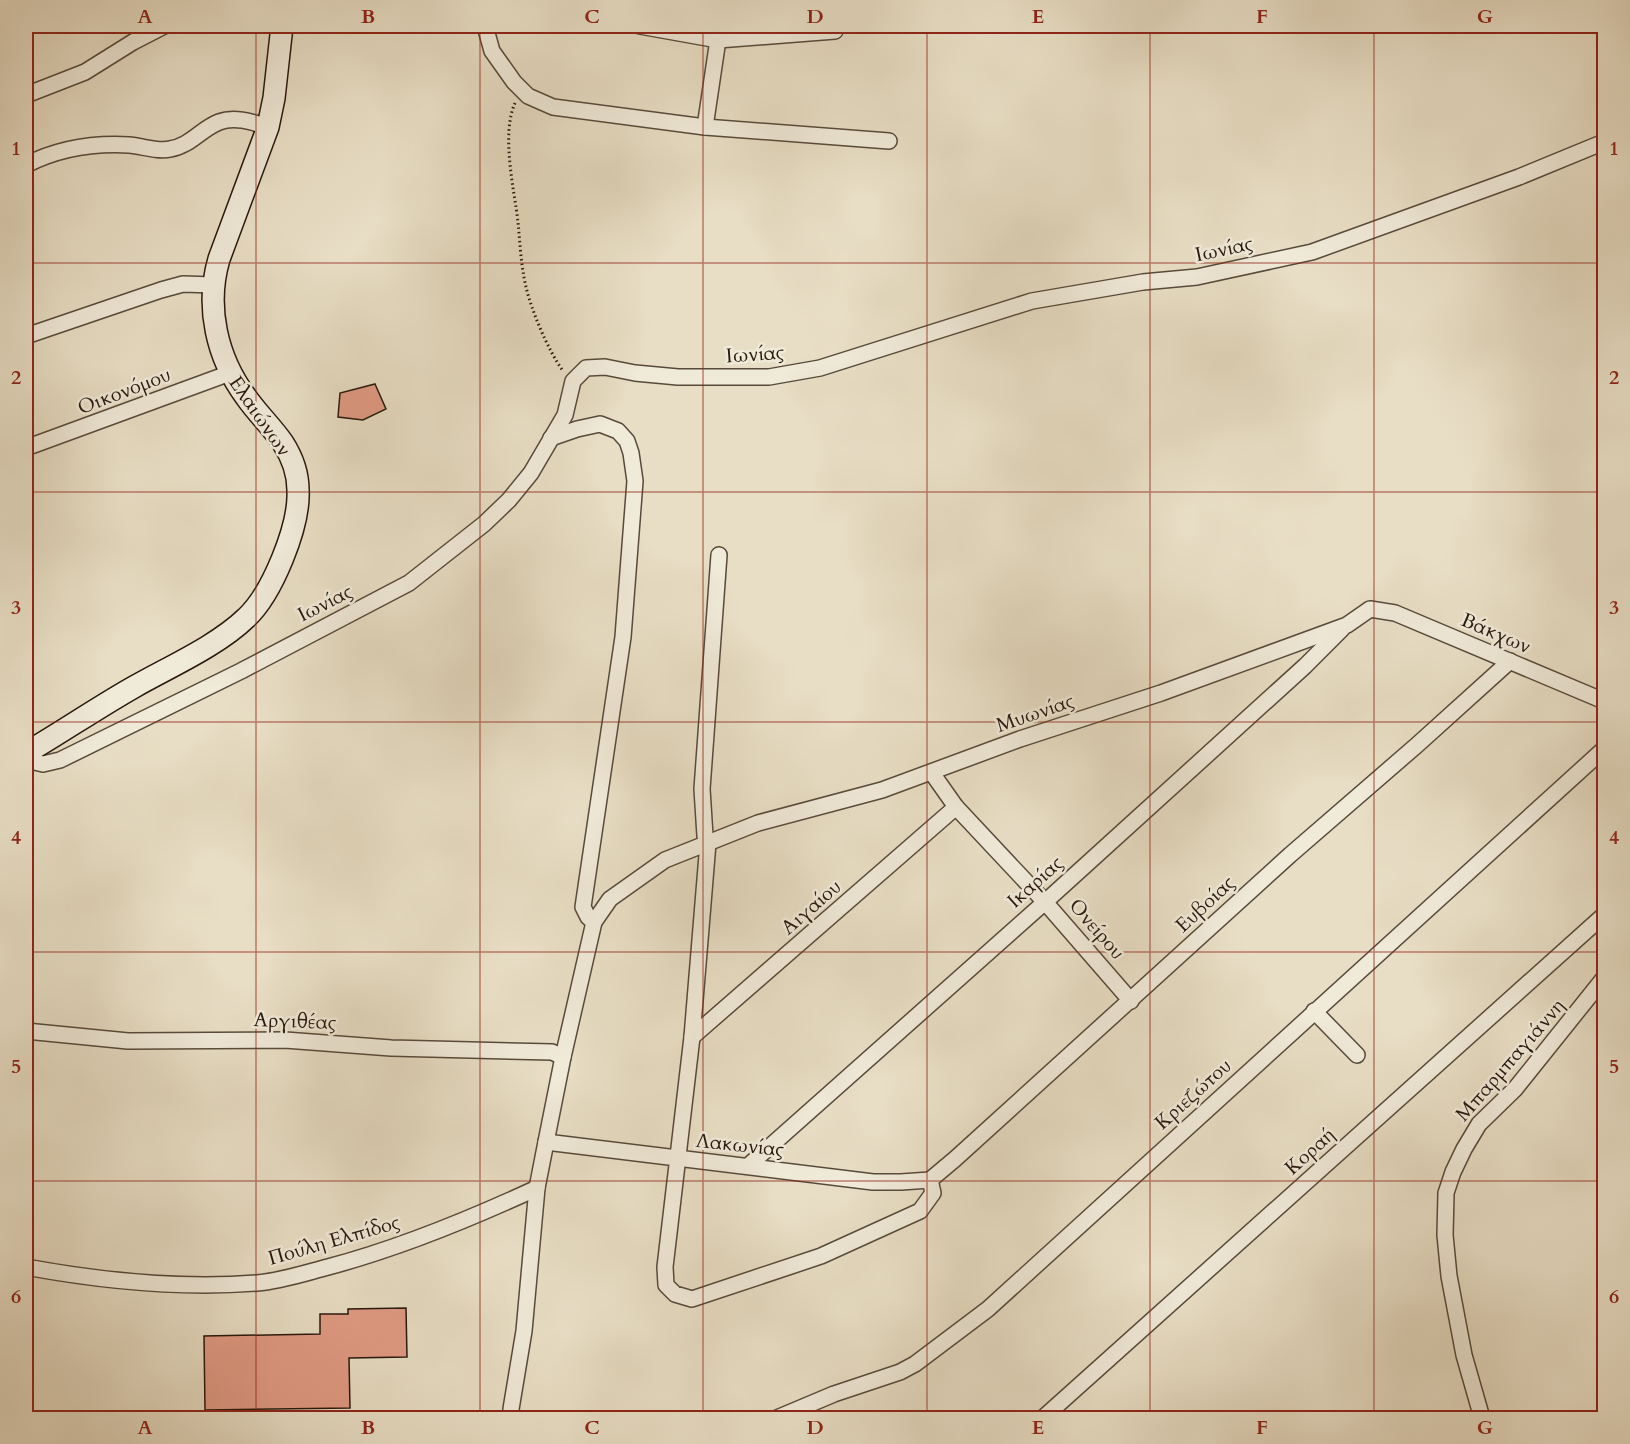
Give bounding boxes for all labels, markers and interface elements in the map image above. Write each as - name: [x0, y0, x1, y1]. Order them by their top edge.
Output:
- text: A: [137, 3, 153, 30]
- text: B: [361, 3, 375, 30]
- text: C: [584, 3, 600, 30]
- text: D: [806, 3, 824, 30]
- text: E: [1032, 3, 1044, 30]
- text: F: [1256, 3, 1268, 30]
- text: G: [1477, 3, 1493, 30]
- text: 1: [11, 135, 21, 162]
- text: 1: [1609, 135, 1619, 162]
- street label: Ιωνίας: [1193, 230, 1256, 268]
- street label: Ιωνίας: [725, 338, 786, 370]
- street label: Οικονόμου: [73, 361, 175, 421]
- text: 2: [11, 364, 21, 391]
- text: 2: [1609, 364, 1619, 391]
- street label: Ελαιώνων: [223, 371, 298, 462]
- street label: Ιωνίας: [293, 578, 358, 628]
- text: 3: [11, 594, 21, 621]
- text: 3: [1609, 594, 1619, 621]
- street label: Βάκχων: [1457, 606, 1535, 660]
- street label: Μυωνίας: [992, 687, 1078, 739]
- text: 4: [11, 824, 21, 851]
- text: 4: [1609, 824, 1619, 851]
- street label: Ικαρίας: [1001, 849, 1069, 914]
- street label: Ευβοίας: [1169, 869, 1241, 938]
- street label: Αιγαίου: [775, 873, 847, 941]
- street label: Ονείρου: [1063, 893, 1131, 965]
- street label: Μπαρμπαγιάννη: [1449, 993, 1571, 1127]
- street label: Αργιθέας: [253, 1006, 337, 1036]
- street label: Κριεζώτου: [1149, 1052, 1237, 1136]
- text: 5: [11, 1053, 21, 1080]
- text: 5: [1609, 1053, 1619, 1080]
- street label: Κοραή: [1279, 1121, 1341, 1181]
- street label: Λακωνίας: [695, 1127, 786, 1163]
- street label: Πούλη Ελπίδος: [265, 1208, 403, 1272]
- text: 6: [11, 1283, 21, 1310]
- text: 6: [1609, 1283, 1619, 1310]
- text: A: [137, 1414, 153, 1441]
- text: B: [361, 1414, 375, 1441]
- text: C: [584, 1414, 600, 1441]
- text: D: [806, 1414, 824, 1441]
- text: E: [1032, 1414, 1044, 1441]
- text: F: [1256, 1414, 1268, 1441]
- text: G: [1477, 1414, 1493, 1441]

